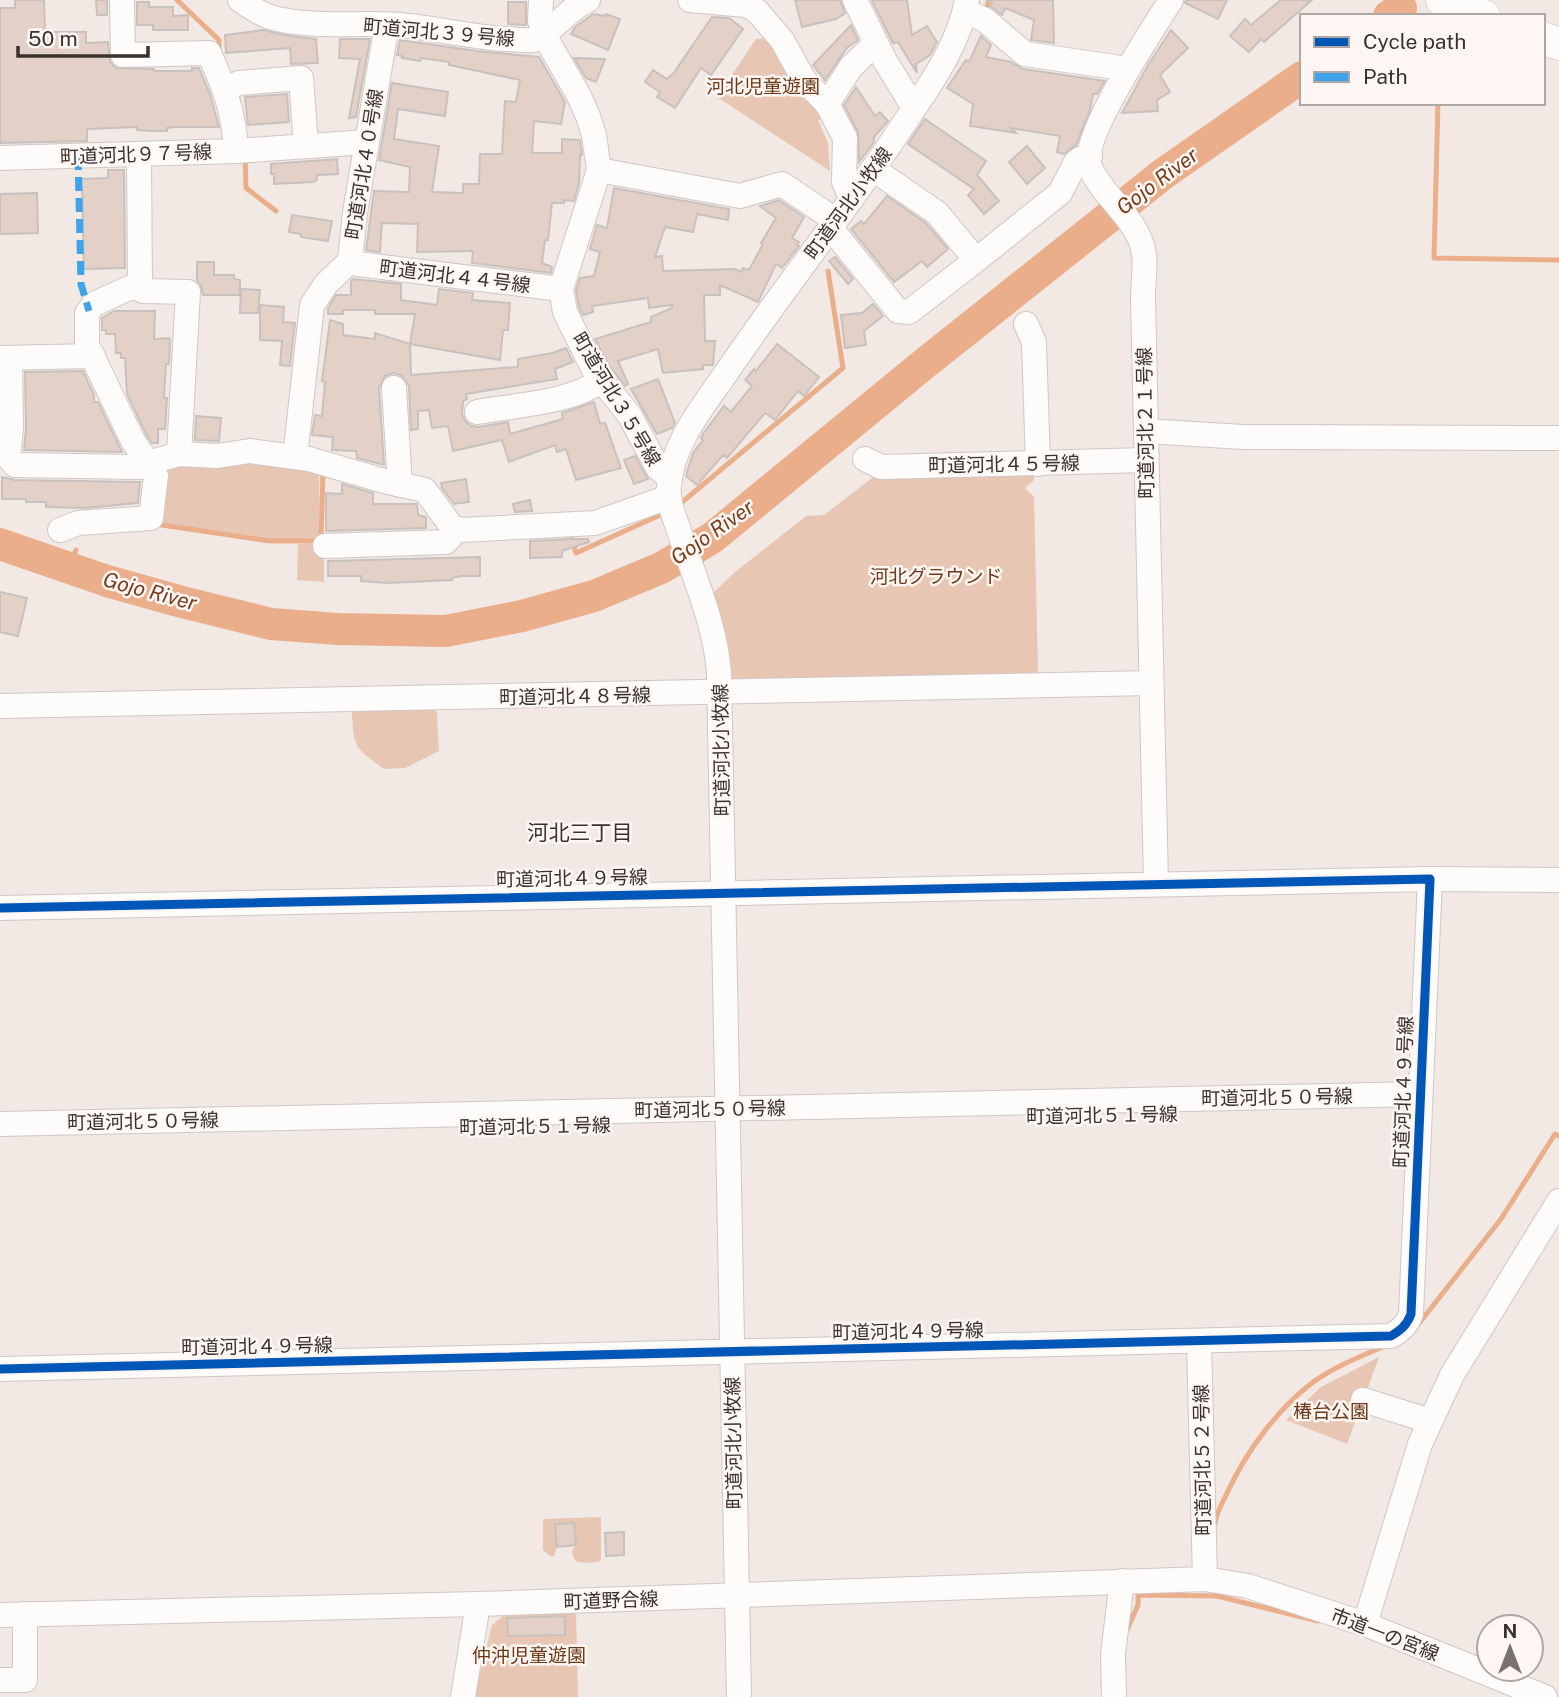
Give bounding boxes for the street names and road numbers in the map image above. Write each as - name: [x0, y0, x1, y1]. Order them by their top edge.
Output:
- street label: 町道河北３９号線: [362, 14, 516, 50]
- street label: 町道河北４０号線: [341, 87, 387, 241]
- street label: 町道河北９７号線: [60, 140, 212, 168]
- street label: 町道河北小牧線: [800, 143, 896, 263]
- street label: 町道河北４４号線: [378, 256, 532, 296]
- street label: 町道河北３５号線: [568, 328, 666, 470]
- street label: 町道河北２１号線: [1133, 347, 1157, 499]
- street label: 町道河北４５号線: [928, 452, 1080, 476]
- street label: 町道河北小牧線: [709, 683, 733, 817]
- street label: 町道河北４８号線: [499, 684, 651, 708]
- street label: 町道河北４９号線: [496, 866, 648, 890]
- street label: 町道河北４９号線: [1389, 1016, 1417, 1168]
- street label: 町道河北５０号線: [1201, 1085, 1353, 1109]
- street label: 町道河北５０号線: [634, 1097, 786, 1121]
- street label: 町道河北５１号線: [1026, 1103, 1178, 1127]
- street label: 町道河北５０号線: [67, 1109, 219, 1133]
- street label: 町道河北５１号線: [459, 1114, 611, 1138]
- street label: 町道河北４９号線: [832, 1319, 984, 1343]
- street label: 町道河北４９号線: [181, 1334, 333, 1358]
- street label: 町道河北小牧線: [721, 1376, 745, 1510]
- street label: 町道河北５２号線: [1190, 1384, 1214, 1536]
- street label: 町道野合線: [563, 1587, 659, 1613]
- street label: 市道一の宮線: [1328, 1603, 1442, 1665]

